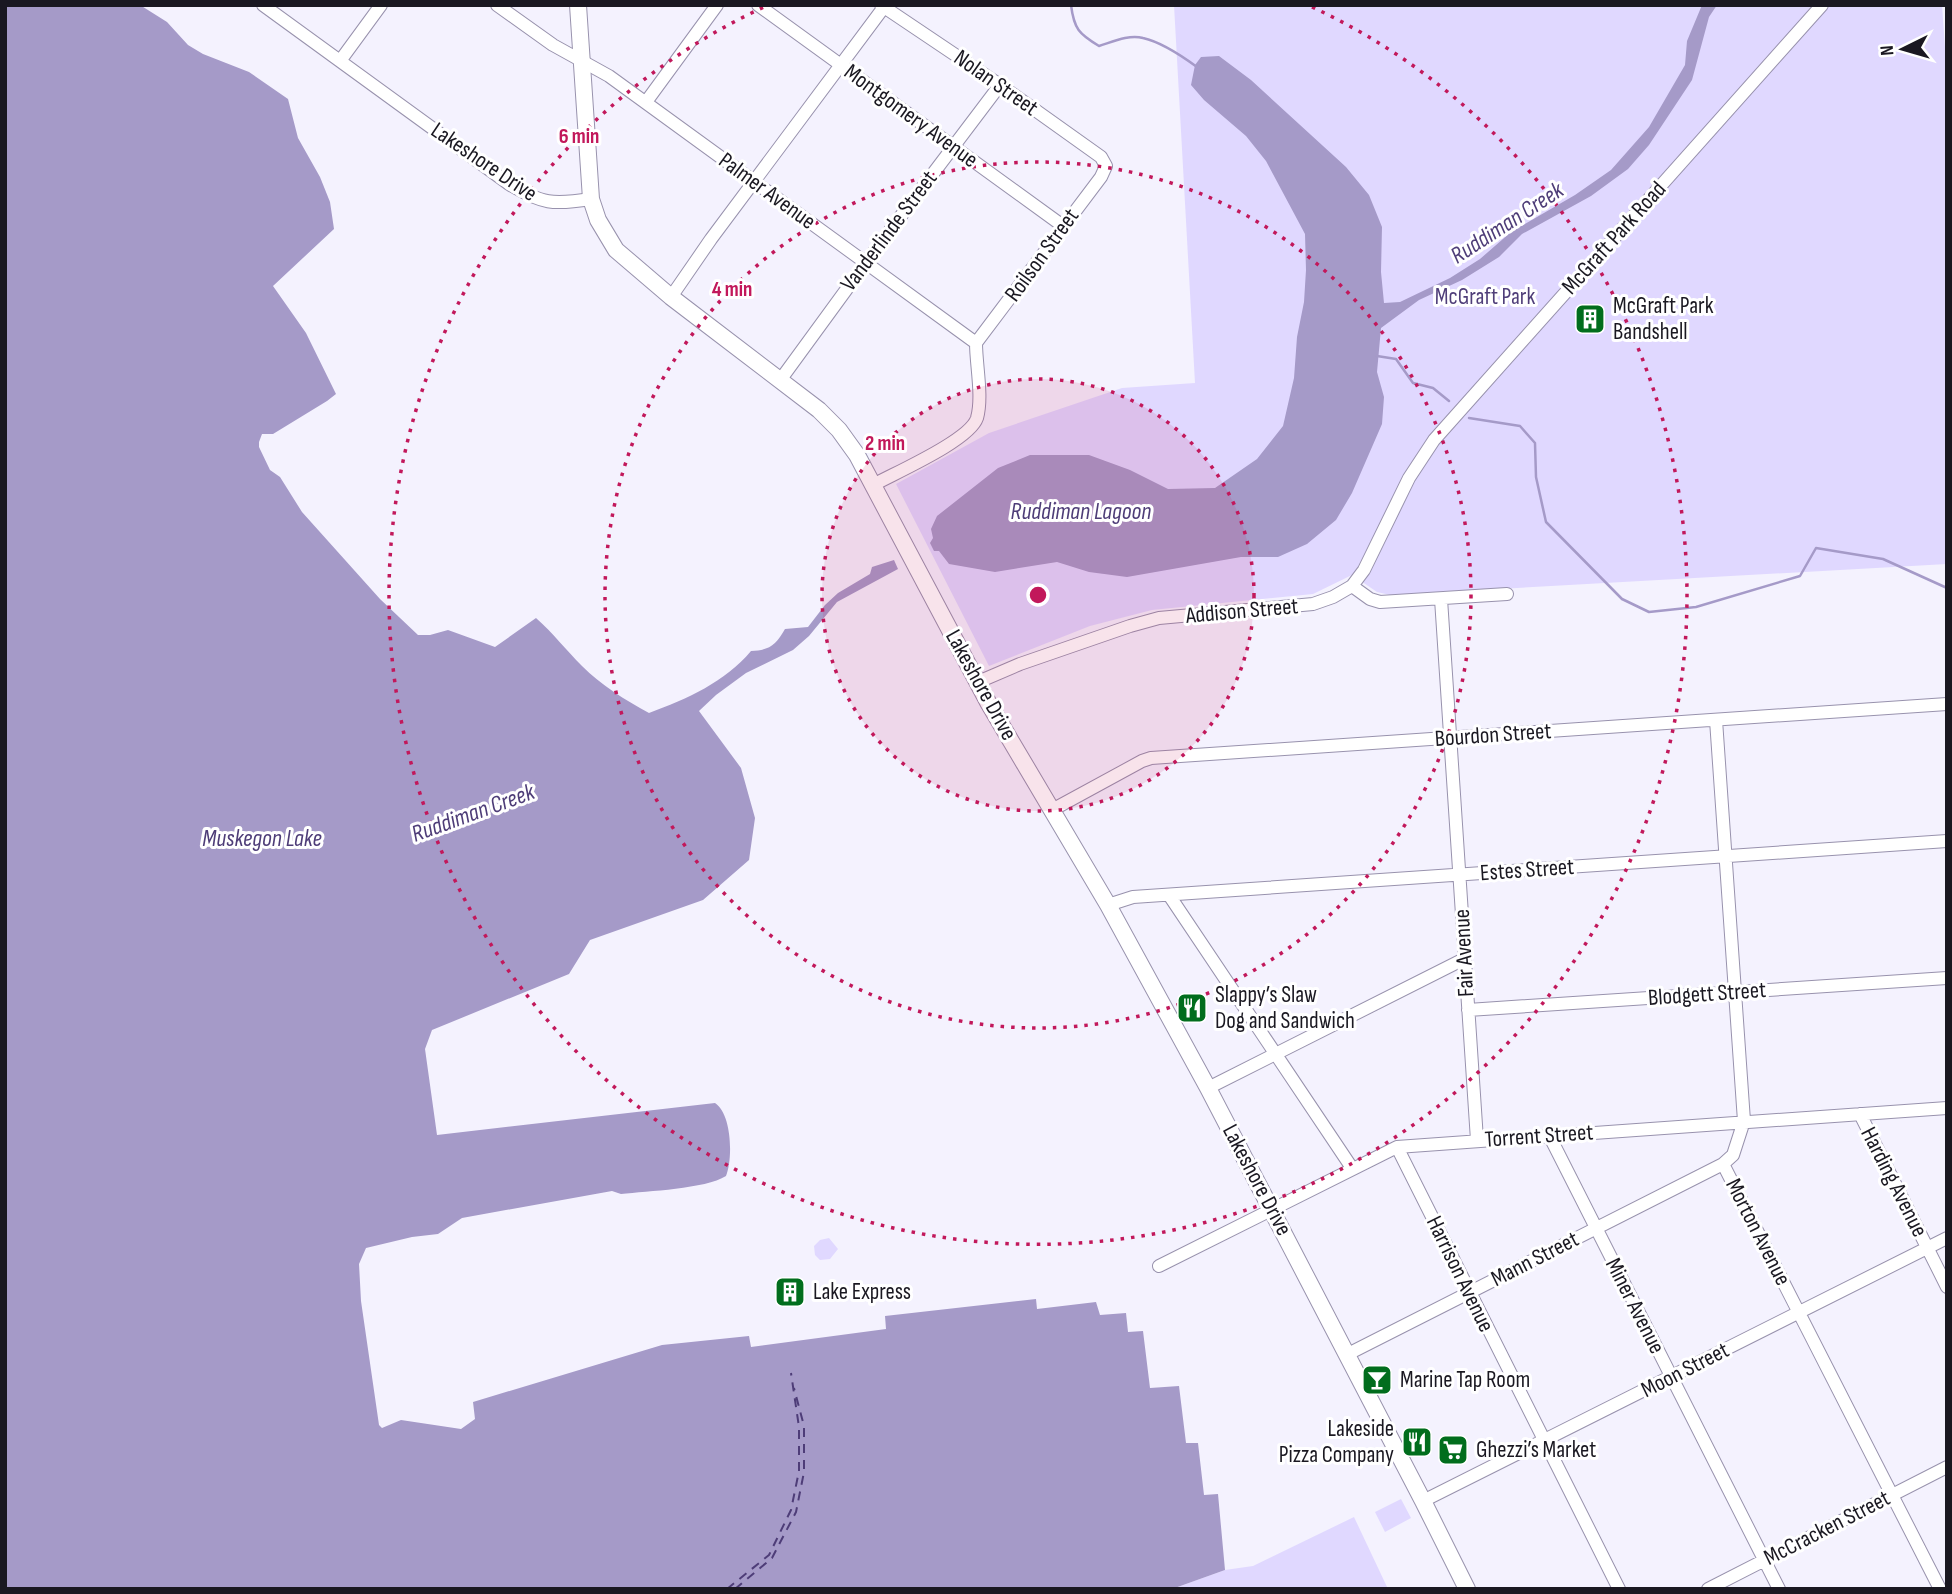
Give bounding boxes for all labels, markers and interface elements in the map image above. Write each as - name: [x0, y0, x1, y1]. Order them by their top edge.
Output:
- north arrow: [1868, 14, 1938, 84]
- street label: Nolan Street: [948, 44, 1044, 122]
- text: N: [1876, 44, 1899, 56]
- street label: Montgomery Avenue: [839, 58, 983, 174]
- street label: Lakeshore Drive: [426, 116, 542, 208]
- text: 6 min: [559, 124, 599, 149]
- street label: Palmer Avenue: [713, 146, 821, 236]
- street label: Vanderlinde Street: [835, 165, 943, 297]
- water label: Ruddiman Creek: [1445, 175, 1570, 270]
- street label: McGraft Park Road: [1556, 176, 1672, 300]
- street label: Roilson Street: [999, 203, 1085, 307]
- text: 4 min: [712, 277, 752, 302]
- park label: McGraft Park: [1435, 283, 1535, 311]
- place label: McGraft Park Bandshell: [1613, 292, 1714, 346]
- building icon: McGraft Park Bandshell: [1573, 302, 1607, 336]
- text: 2 min: [865, 431, 905, 456]
- water label: Ruddiman Lagoon: [1011, 497, 1151, 526]
- centre of rings: [1026, 583, 1050, 607]
- street label: Addison Street: [1184, 592, 1299, 630]
- street label: Lakeshore Drive: [939, 625, 1023, 745]
- street label: Bourdon Street: [1434, 717, 1552, 753]
- water label: Ruddiman Creek: [408, 777, 539, 849]
- water label: Muskegon Lake: [202, 824, 322, 853]
- street label: Estes Street: [1479, 853, 1575, 887]
- street label: Fair Avenue: [1448, 908, 1480, 998]
- street label: Blodgett Street: [1647, 976, 1767, 1012]
- place label: Slappy’s Slaw Dog and Sandwich: [1215, 981, 1355, 1035]
- restaurant icon: Slappy’s Slaw Dog and Sandwich: [1175, 991, 1209, 1025]
- street label: Torrent Street: [1484, 1118, 1594, 1154]
- street label: Lakeshore Drive: [1216, 1120, 1298, 1240]
- street label: Harding Avenue: [1854, 1122, 1934, 1242]
- street label: Morton Avenue: [1719, 1174, 1797, 1290]
- street label: Harrison Avenue: [1420, 1211, 1500, 1337]
- street label: Mann Street: [1487, 1225, 1583, 1293]
- street label: Miner Avenue: [1599, 1254, 1671, 1358]
- building icon: Lake Express: [773, 1275, 807, 1309]
- place label: Lake Express: [813, 1278, 911, 1306]
- street label: Moon Street: [1636, 1336, 1734, 1404]
- bar icon: Marine Tap Room: [1360, 1363, 1394, 1397]
- place label: Marine Tap Room: [1400, 1366, 1530, 1394]
- place label: Lakeside Pizza Company: [1279, 1415, 1394, 1469]
- restaurant icon: Lakeside Pizza Company: [1400, 1425, 1434, 1459]
- supermarket icon: Ghezzi’s Market: [1436, 1433, 1470, 1467]
- place label: Ghezzi’s Market: [1476, 1436, 1596, 1464]
- street label: McCracken Street: [1759, 1484, 1895, 1572]

